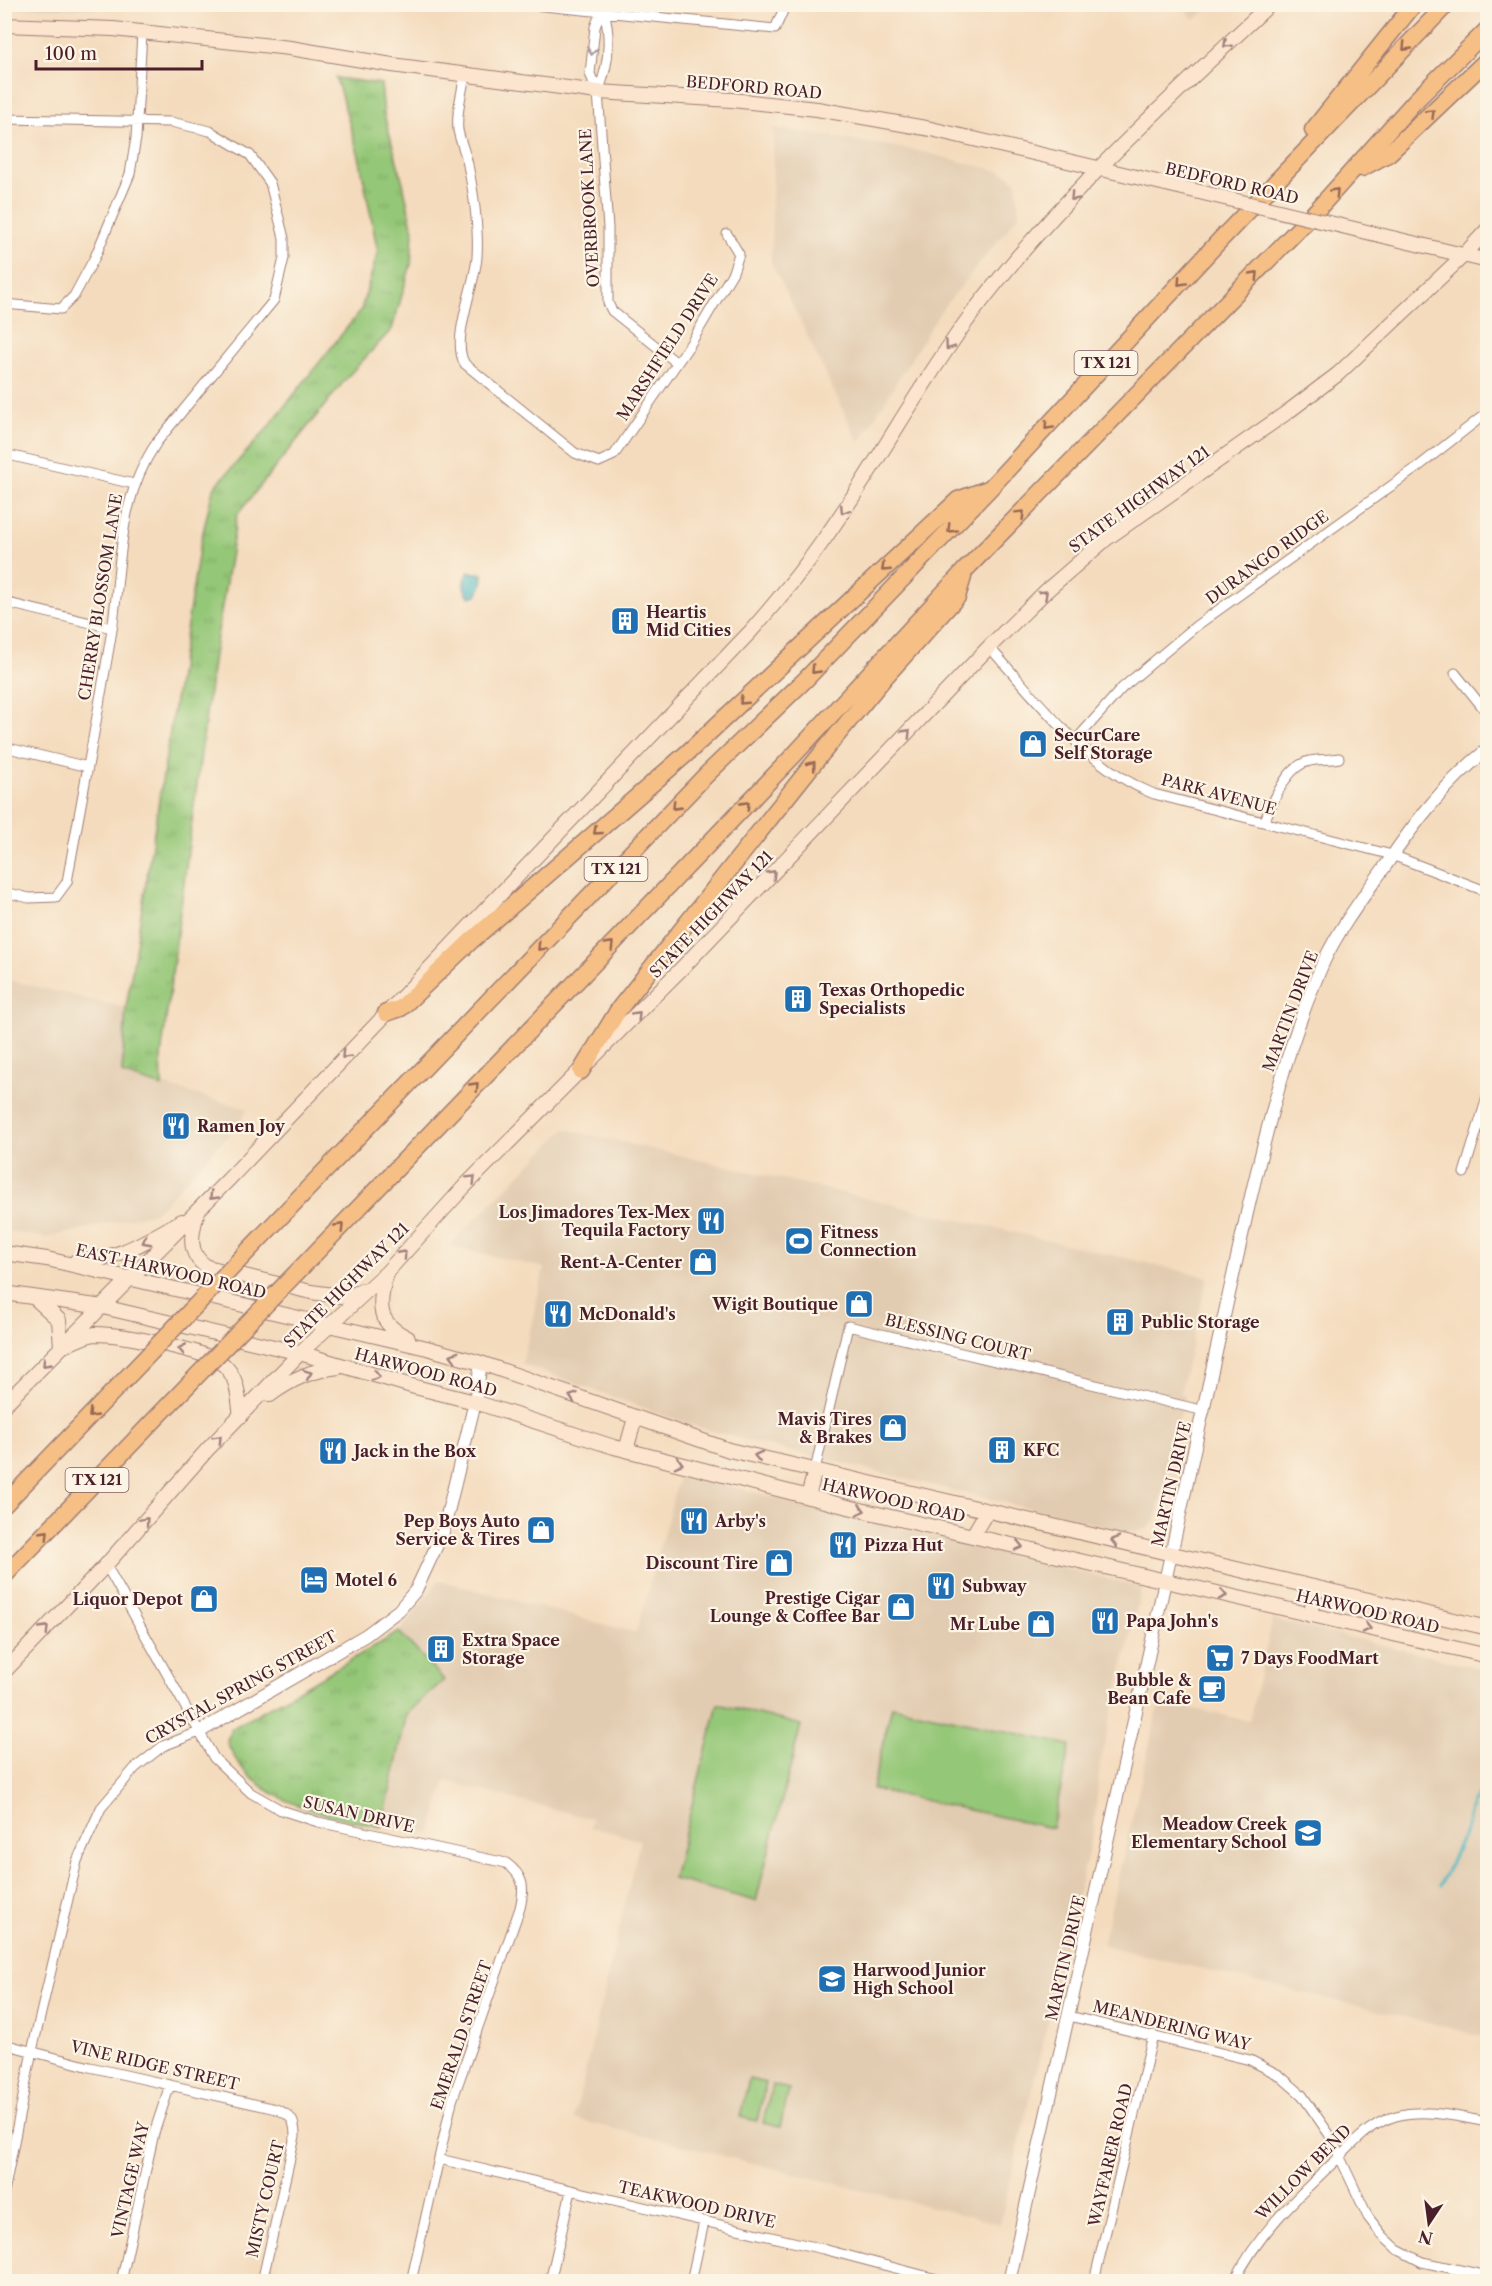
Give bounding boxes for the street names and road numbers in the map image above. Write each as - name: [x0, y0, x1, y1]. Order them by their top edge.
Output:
- street label: BEDFORD ROAD: [685, 71, 823, 103]
- street label: OVERBROOK LANE: [575, 128, 603, 288]
- street label: BEDFORD ROAD: [1163, 158, 1301, 208]
- street label: MARSHFIELD DRIVE: [612, 270, 722, 424]
- road number: TX 121: [1074, 351, 1138, 375]
- street label: STATE HIGHWAY 121: [1065, 441, 1213, 557]
- street label: CHERRY BLOSSOM LANE: [74, 492, 126, 702]
- street label: DURANGO RIDGE: [1202, 506, 1332, 608]
- street label: PARK AVENUE: [1159, 769, 1279, 819]
- street label: STATE HIGHWAY 121: [645, 846, 777, 982]
- road number: TX 121: [584, 857, 648, 881]
- street label: MARTIN DRIVE: [1258, 948, 1322, 1074]
- street label: STATE HIGHWAY 121: [279, 1218, 413, 1352]
- street label: EAST HARWOOD ROAD: [74, 1239, 268, 1303]
- street label: BLESSING COURT: [883, 1309, 1033, 1365]
- street label: HARWOOD ROAD: [353, 1343, 499, 1401]
- street label: MARTIN DRIVE: [1147, 1419, 1195, 1549]
- road number: TX 121: [66, 1468, 128, 1492]
- street label: HARWOOD ROAD: [820, 1474, 968, 1526]
- street label: HARWOOD ROAD: [1294, 1585, 1442, 1637]
- street label: CRYSTAL SPRING STREET: [142, 1626, 340, 1748]
- street label: SUSAN DRIVE: [301, 1791, 417, 1837]
- street label: MARTIN DRIVE: [1041, 1893, 1089, 2023]
- street label: EMERALD STREET: [426, 1958, 496, 2112]
- street label: MEANDERING WAY: [1091, 1996, 1254, 2054]
- street label: VINE RIDGE STREET: [68, 2036, 241, 2094]
- street label: WAYFARER ROAD: [1084, 2081, 1136, 2230]
- street label: VINTAGE WAY: [107, 2119, 153, 2241]
- street label: WILLOW BEND: [1250, 2120, 1355, 2225]
- street label: MISTY COURT: [242, 2138, 288, 2260]
- street label: TEAKWOOD DRIVE: [616, 2176, 778, 2232]

